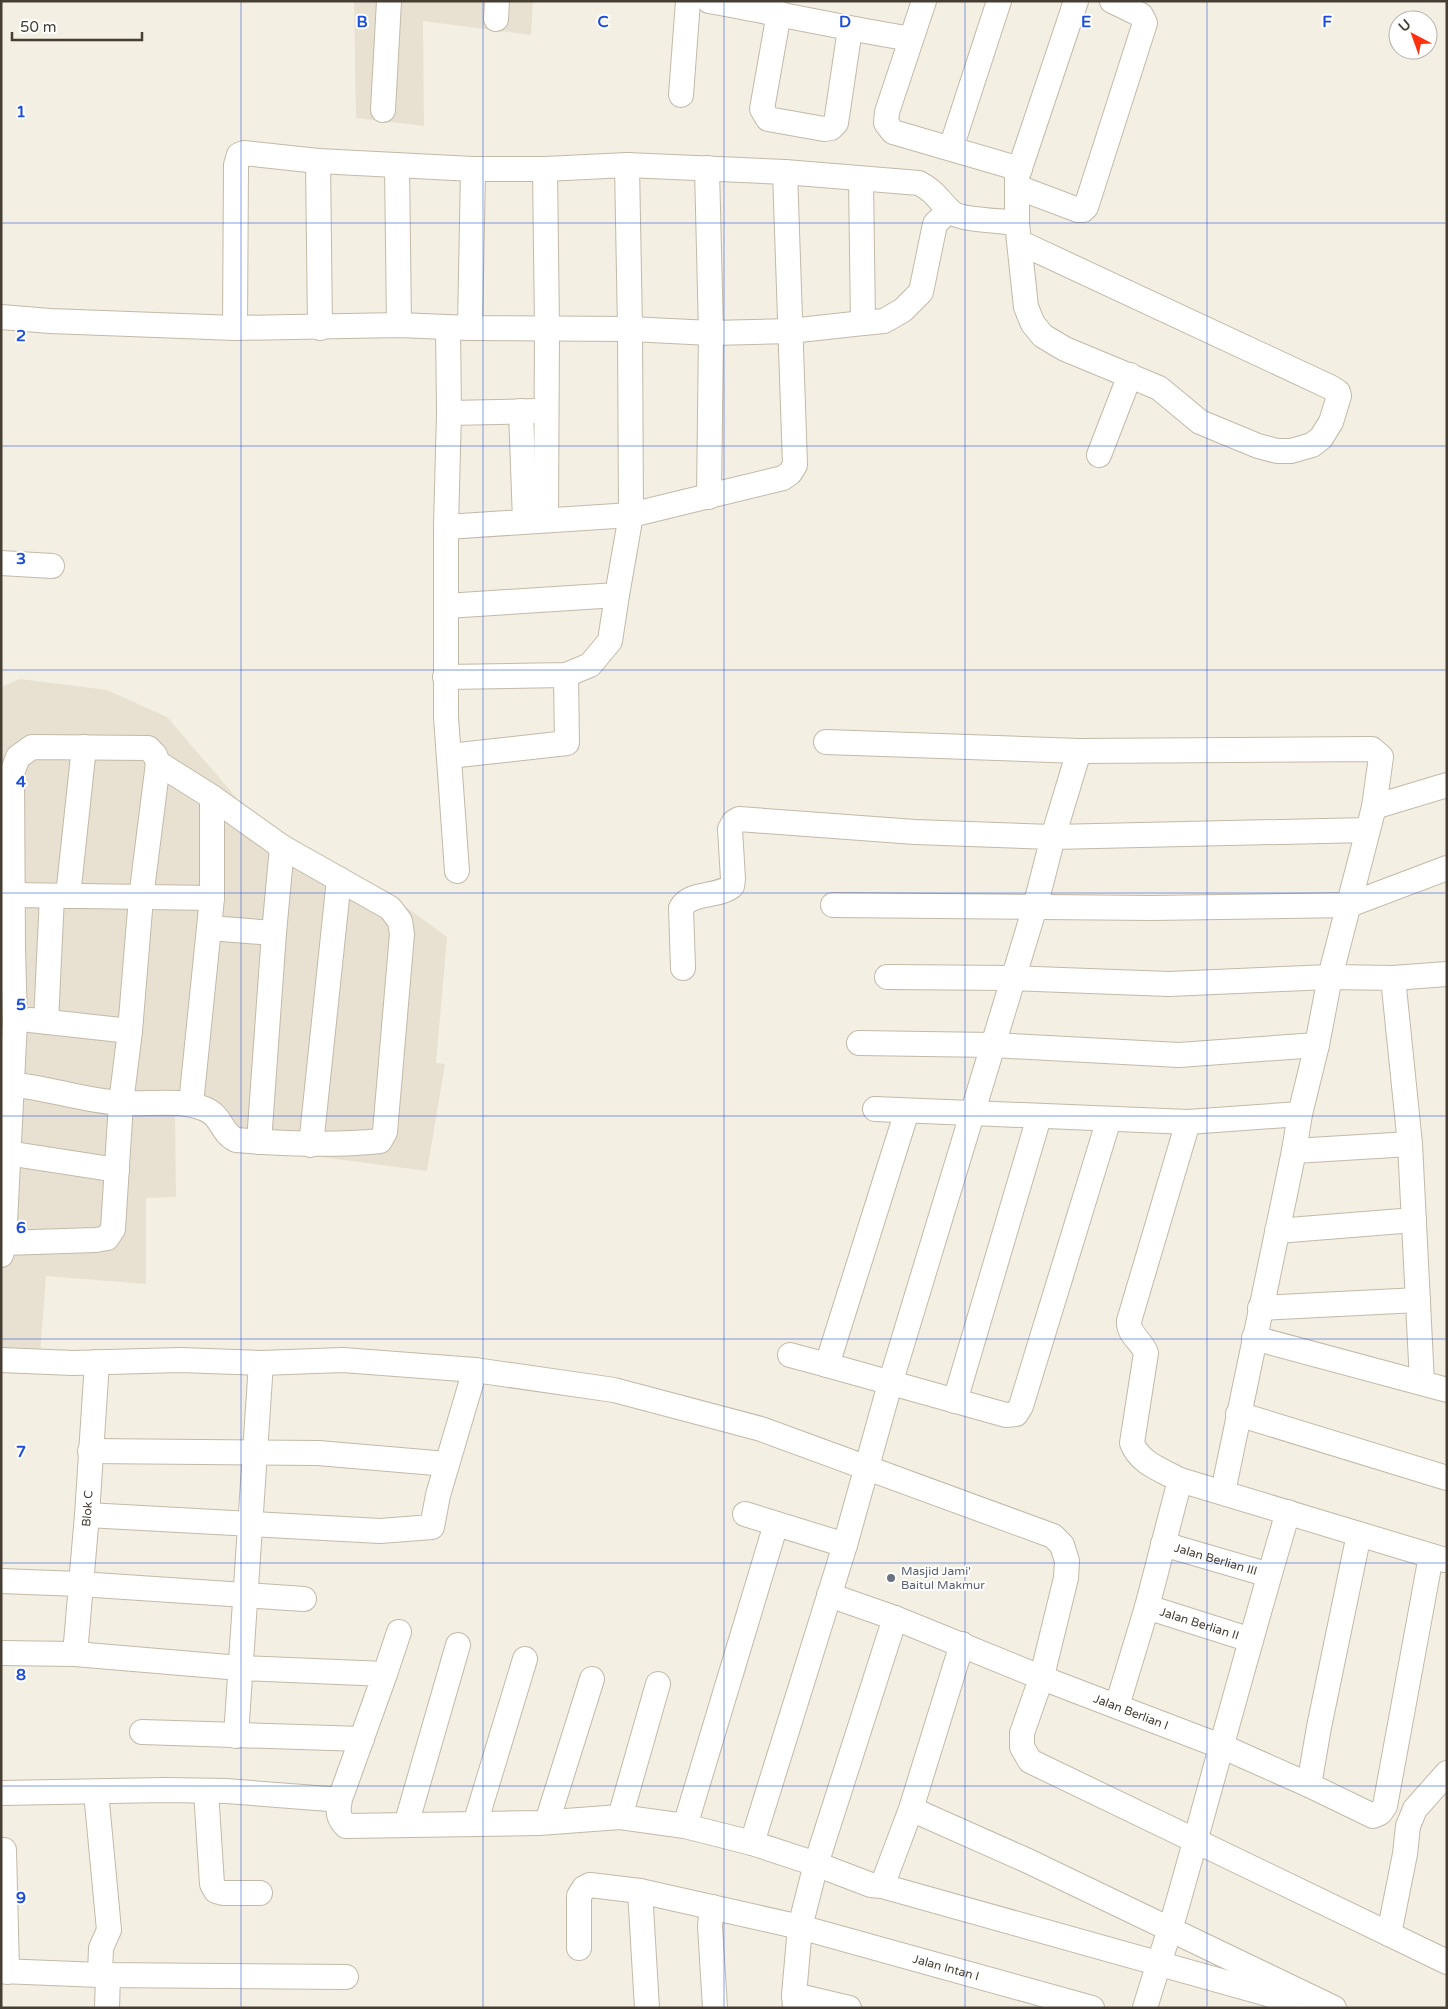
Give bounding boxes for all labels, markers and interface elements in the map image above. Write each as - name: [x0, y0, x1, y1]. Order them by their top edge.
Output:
- scale bar: [12, 10, 142, 42]
- north arrow: [1388, 10, 1438, 60]
- text: B: [356, 12, 368, 32]
- text: C: [597, 12, 609, 32]
- text: D: [839, 12, 851, 32]
- text: E: [1081, 12, 1091, 32]
- text: F: [1322, 12, 1332, 32]
- text: U: [1395, 16, 1414, 35]
- text: 50 m: [20, 18, 57, 36]
- text: 1: [16, 102, 26, 122]
- text: 2: [16, 326, 26, 346]
- text: 3: [16, 549, 26, 569]
- text: 4: [16, 772, 26, 792]
- text: 5: [16, 995, 26, 1015]
- text: 6: [16, 1218, 26, 1238]
- text: 7: [16, 1442, 26, 1462]
- street label: Blok C: [79, 1490, 96, 1527]
- street label: Jalan Berlian III: [1173, 1541, 1259, 1578]
- place label: Masjid Jami' Baitul Makmur: [901, 1564, 985, 1592]
- marker: Masjid Jami' Baitul Makmur: [885, 1572, 897, 1584]
- street label: Jalan Berlian II: [1158, 1605, 1241, 1643]
- text: 8: [16, 1665, 26, 1685]
- street label: Jalan Berlian I: [1092, 1691, 1170, 1733]
- text: 9: [16, 1888, 26, 1908]
- street label: Jalan Intan I: [911, 1952, 981, 1983]

